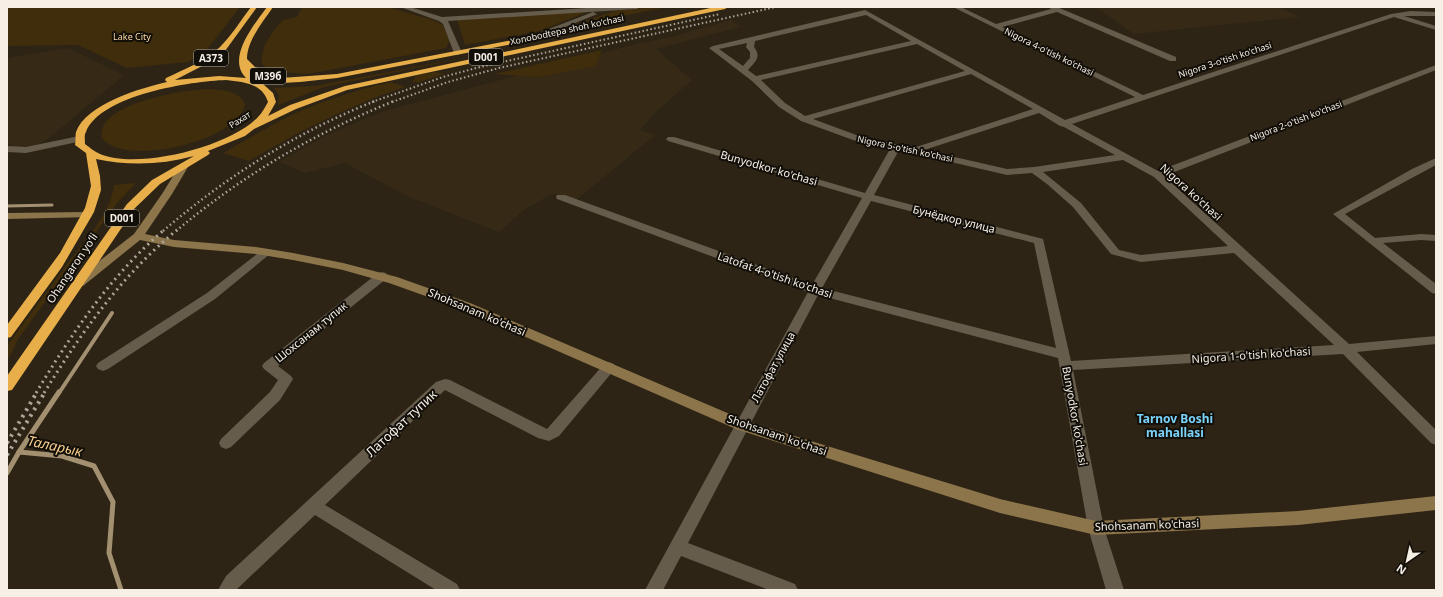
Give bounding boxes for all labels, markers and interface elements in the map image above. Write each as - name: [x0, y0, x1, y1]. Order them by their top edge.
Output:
- street label: Xonobodtepa shoh ko'chasi: [509, 11, 625, 48]
- street label: Nigora 4-o'tish ko'chasi: [1003, 24, 1096, 79]
- park label: Lake City: [113, 30, 151, 43]
- street label: Nigora 3-o'tish ko'chasi: [1176, 38, 1273, 81]
- road number: D001: [469, 49, 503, 65]
- road number: A373: [194, 50, 228, 66]
- road number: M39б: [250, 68, 286, 84]
- street label: Nigora 2-o'tish ko'chasi: [1248, 97, 1344, 144]
- street label: Рахат: [226, 107, 254, 131]
- street label: Nigora 5-o'tish ko'chasi: [856, 132, 954, 165]
- street label: Bunyodkor ko'chasi: [719, 146, 819, 189]
- street label: Nigora ko'chasi: [1157, 160, 1226, 223]
- street label: Бунёдкор улица: [911, 201, 997, 236]
- road number: D001: [105, 210, 139, 226]
- street label: Ohangaron yoʻli: [42, 230, 101, 306]
- street label: Latofat 4-o'tish ko'chasi: [716, 248, 835, 301]
- street label: Shohsanam ko'chasi: [426, 284, 528, 339]
- street label: Шохсанам тупик: [271, 298, 350, 365]
- street label: Латофат улица: [747, 329, 798, 405]
- street label: Nigora 1-o'tish ko'chasi: [1191, 343, 1311, 366]
- street label: Bunyodkor ko'chasi: [1059, 365, 1092, 467]
- street label: Латофат тупик: [361, 385, 441, 461]
- street label: Shohsanam ko'chasi: [725, 410, 829, 459]
- district label: Tarnov Boshi mahallasi: [1137, 410, 1213, 441]
- water label: Таларык: [26, 430, 85, 461]
- street label: Shohsanam ko'chasi: [1095, 515, 1199, 534]
- north arrow: [1387, 541, 1427, 581]
- text: N: [1393, 561, 1409, 578]

